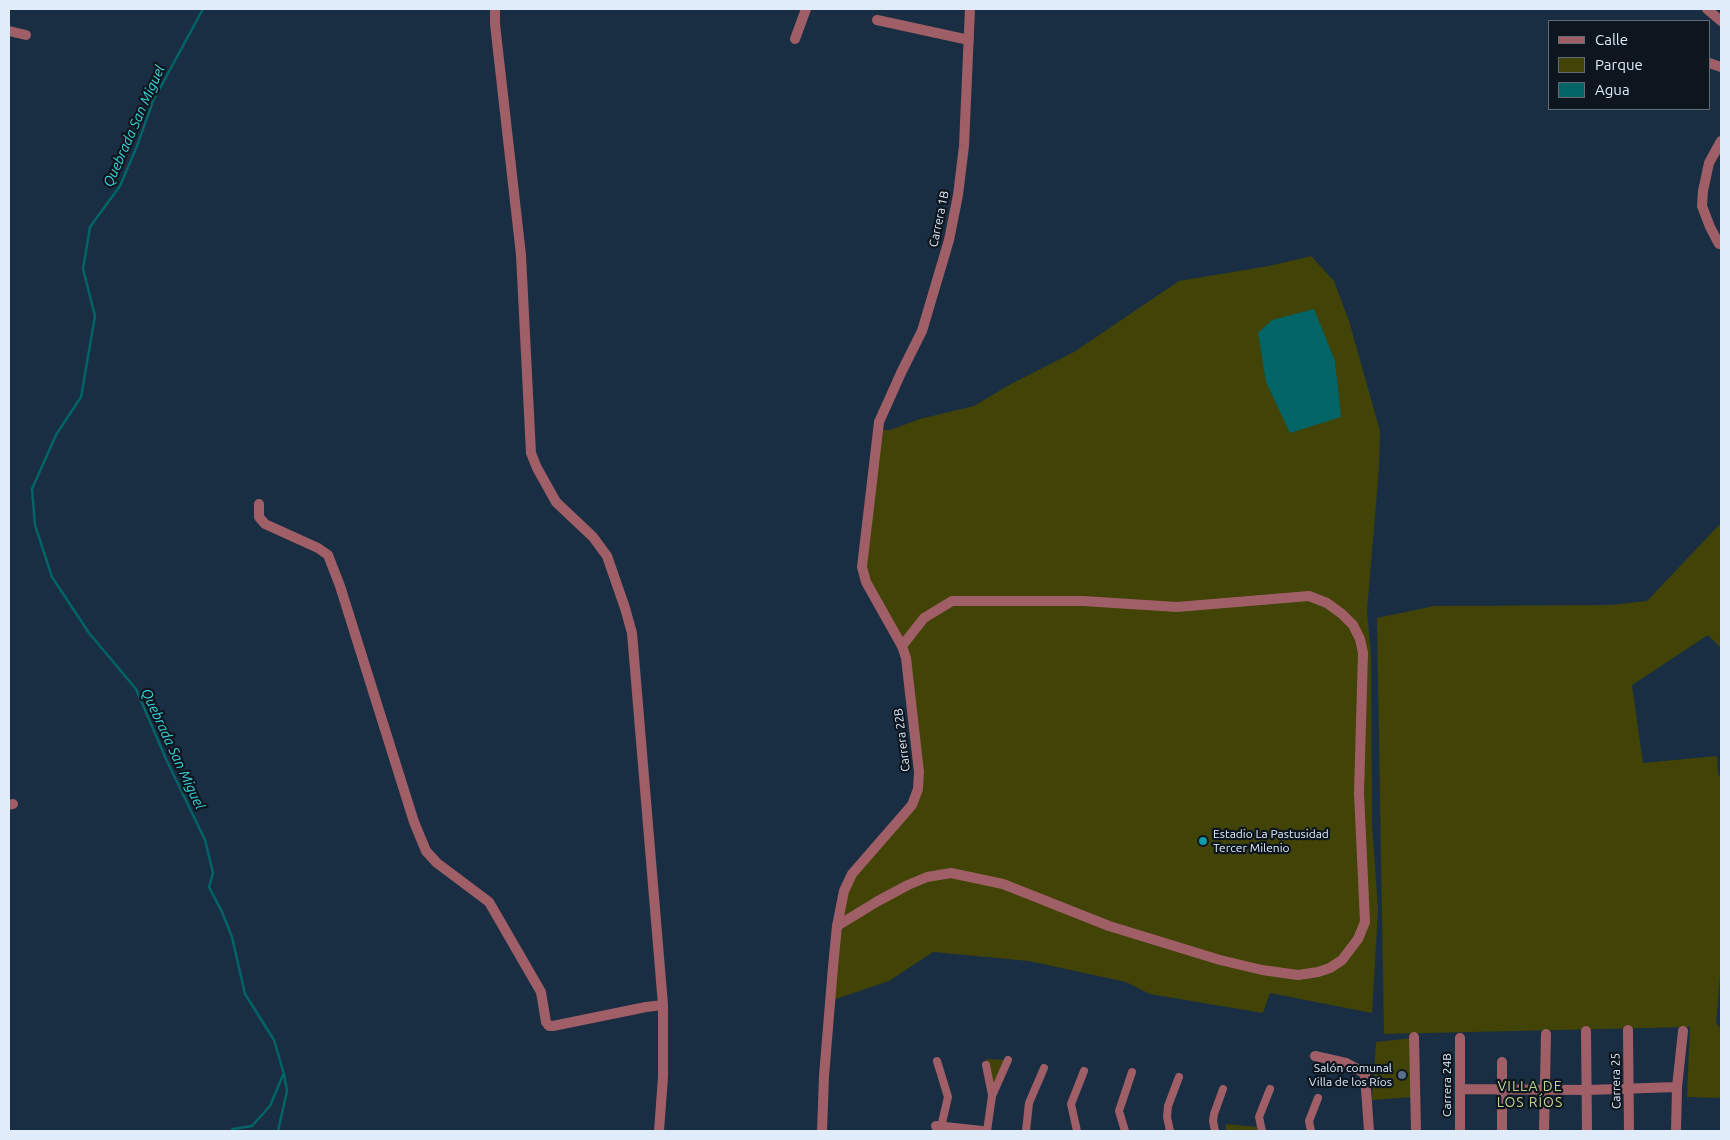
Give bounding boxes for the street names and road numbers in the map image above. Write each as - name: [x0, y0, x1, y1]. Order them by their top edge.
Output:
- street label: Carrera 1B: [926, 190, 952, 248]
- street label: Carrera 22B: [891, 707, 913, 773]
- street label: Carrera 24B: [1440, 1053, 1454, 1117]
- street label: Carrera 25: [1608, 1053, 1624, 1109]

